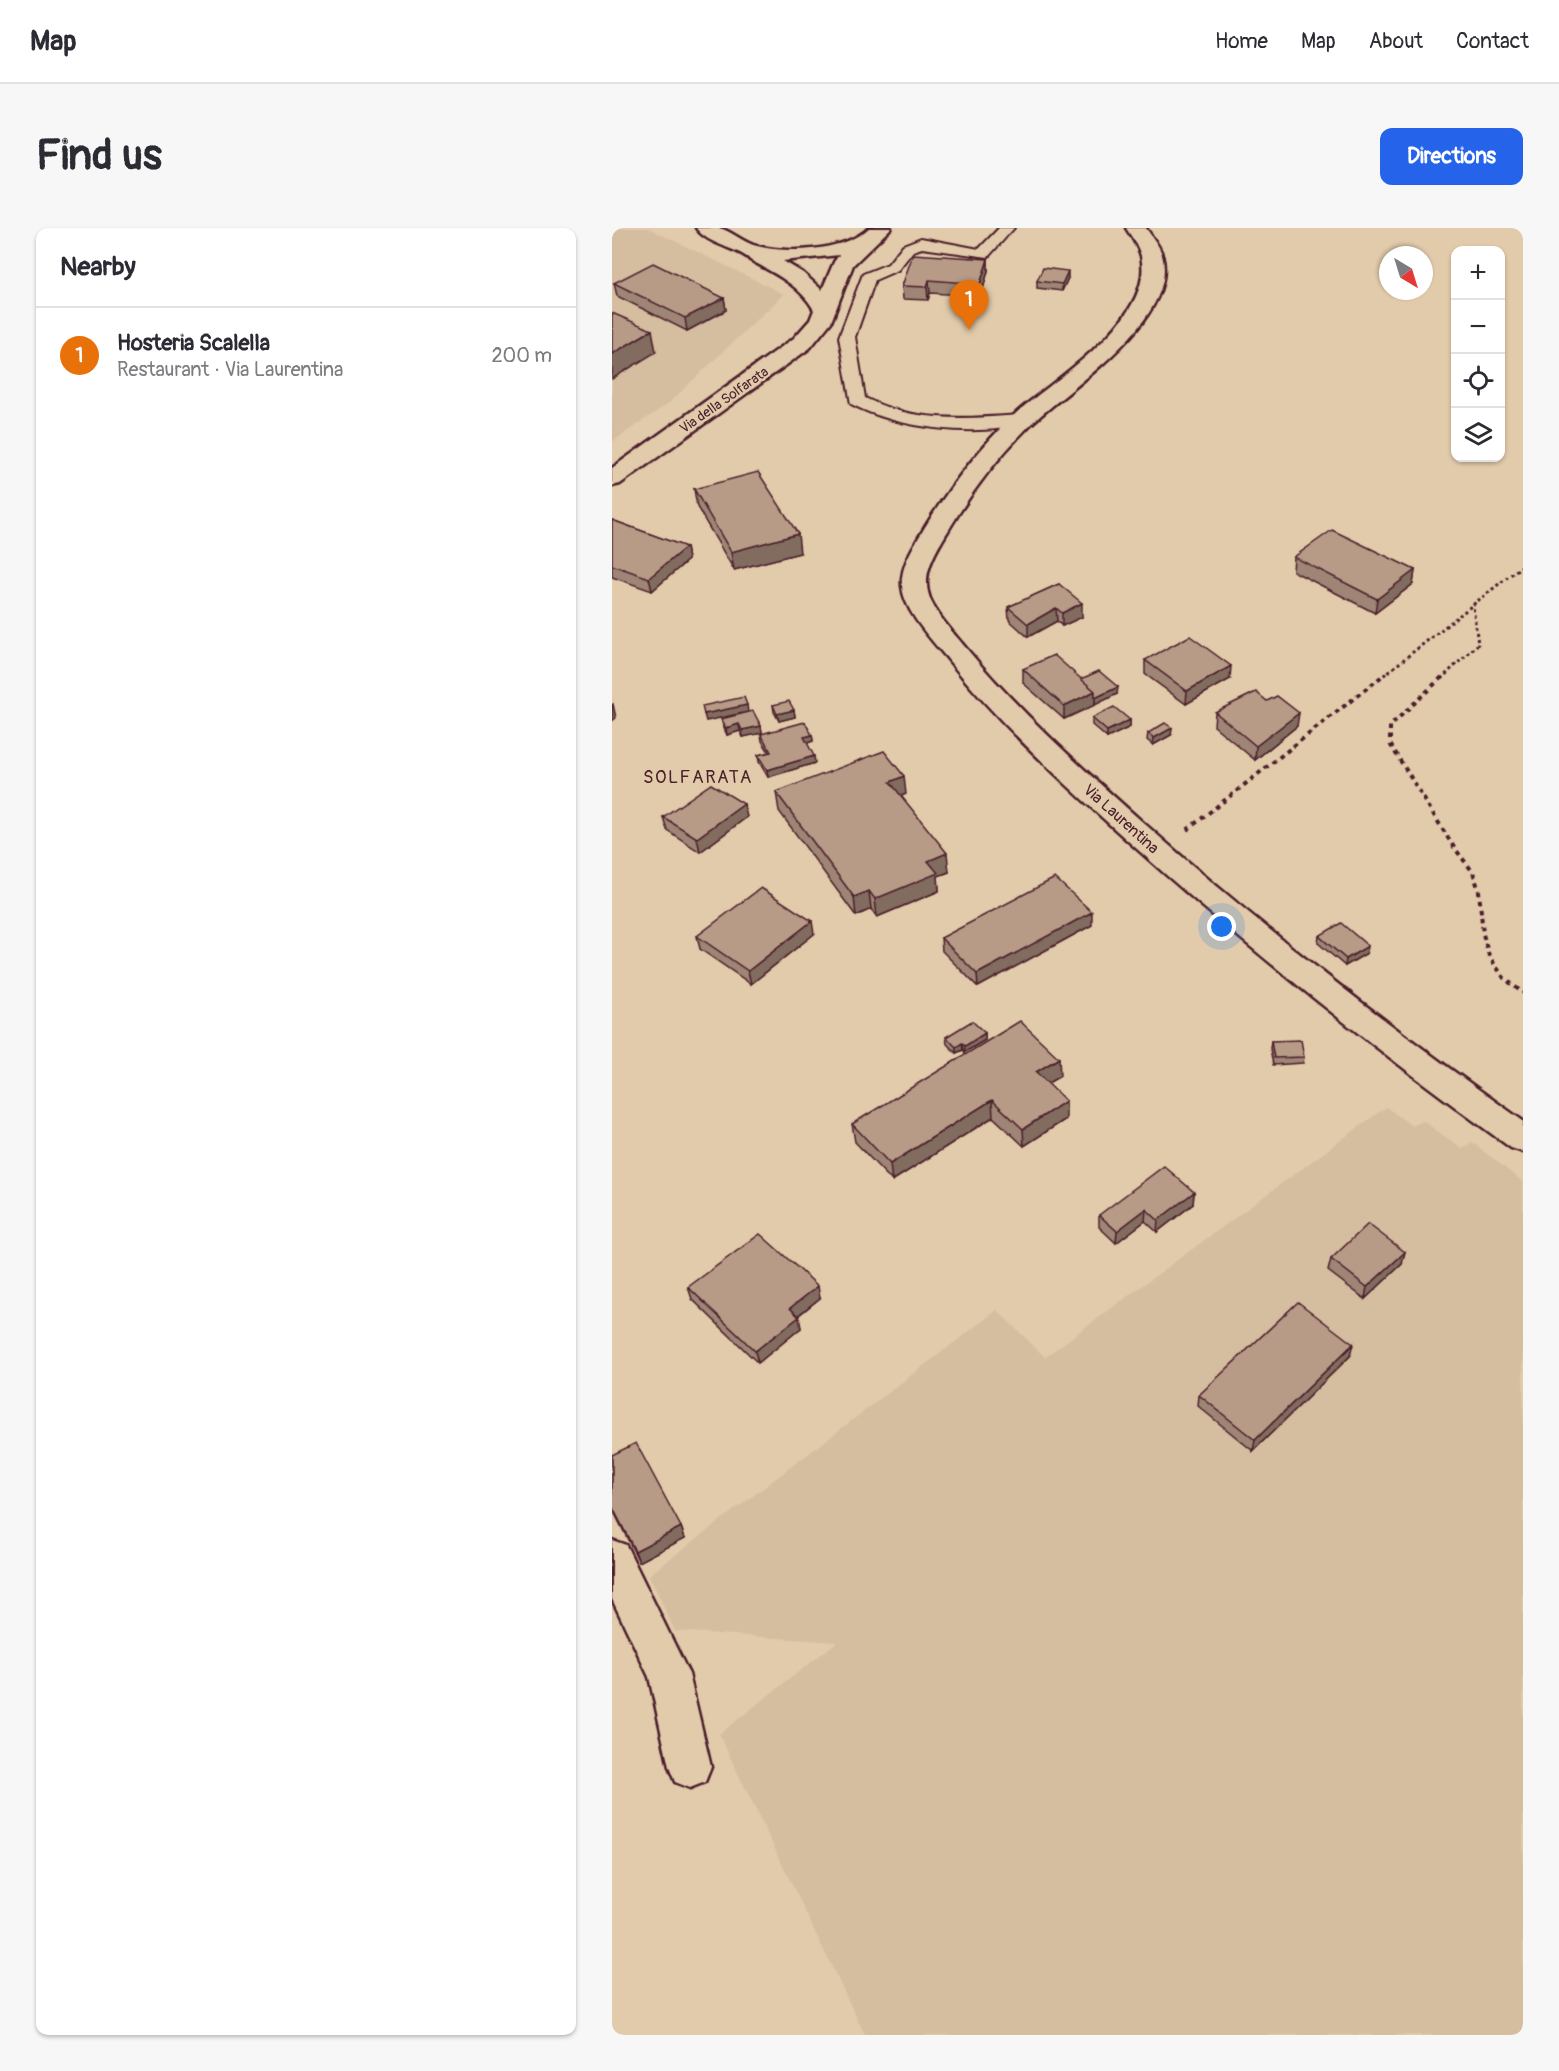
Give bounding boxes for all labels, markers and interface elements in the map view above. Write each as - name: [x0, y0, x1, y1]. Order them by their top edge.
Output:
- text: Map: [30, 24, 76, 59]
- text: Home: [1215, 28, 1268, 55]
- text: Map: [1301, 28, 1336, 55]
- text: About: [1369, 28, 1423, 55]
- text: Contact: [1456, 28, 1529, 55]
- button: Directions: [1380, 128, 1523, 185]
- text: Find us: [36, 130, 162, 182]
- north arrow: [1379, 246, 1433, 300]
- map controls: [1451, 246, 1505, 462]
- button: +: [1451, 246, 1505, 300]
- text: Nearby: [60, 251, 136, 283]
- pin: 1: [950, 280, 988, 330]
- button: −: [1451, 300, 1505, 354]
- text: Hosteria Scalella: [117, 329, 270, 357]
- text: 1: [76, 343, 83, 368]
- text: 200 m: [491, 343, 552, 368]
- button: locate: [1451, 354, 1505, 408]
- text: Restaurant · Via Laurentina: [117, 357, 343, 382]
- street label: Via della Solfarata: [676, 363, 772, 437]
- button: layers: [1451, 408, 1505, 462]
- district label: SOLFARATA: [643, 766, 753, 789]
- street label: Via Laurentina: [1079, 780, 1163, 858]
- your location: [1207, 912, 1236, 941]

